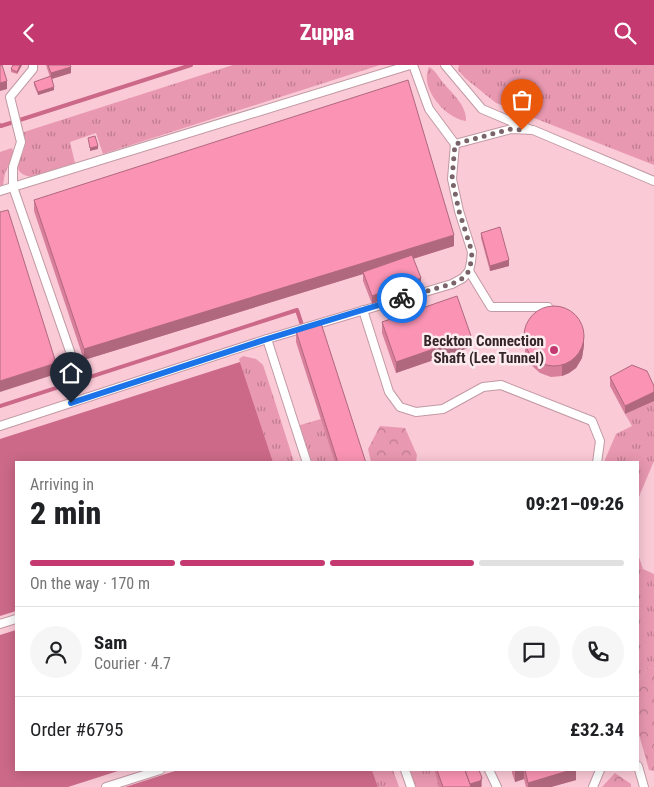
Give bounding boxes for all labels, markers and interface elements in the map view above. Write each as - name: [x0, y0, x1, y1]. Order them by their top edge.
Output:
- icon: back: [15, 19, 43, 47]
- icon: search: [611, 19, 639, 47]
- text: Zuppa: [300, 20, 354, 45]
- pin: [501, 79, 543, 130]
- icon: bag: [508, 86, 536, 114]
- courier: [377, 273, 427, 323]
- icon: bike: [388, 284, 416, 312]
- place label: Beckton Connection Shaft (Lee Tunnel): [424, 332, 544, 367]
- marker: Beckton Connection Shaft (Lee Tunnel): [548, 344, 560, 356]
- pin: [50, 352, 92, 403]
- icon: home: [57, 359, 85, 387]
- text: Arriving in: [30, 475, 94, 494]
- text: 09:21–09:26: [526, 492, 624, 515]
- text: 2 min: [30, 494, 101, 532]
- text: On the way · 170 m: [30, 574, 150, 593]
- button: person: [30, 626, 82, 678]
- button: chat: [508, 626, 560, 678]
- button: phone: [572, 626, 624, 678]
- text: Sam: [94, 631, 127, 654]
- text: Courier · 4.7: [94, 654, 171, 673]
- text: Order #6795: [30, 718, 123, 741]
- text: £32.34: [570, 718, 624, 741]

